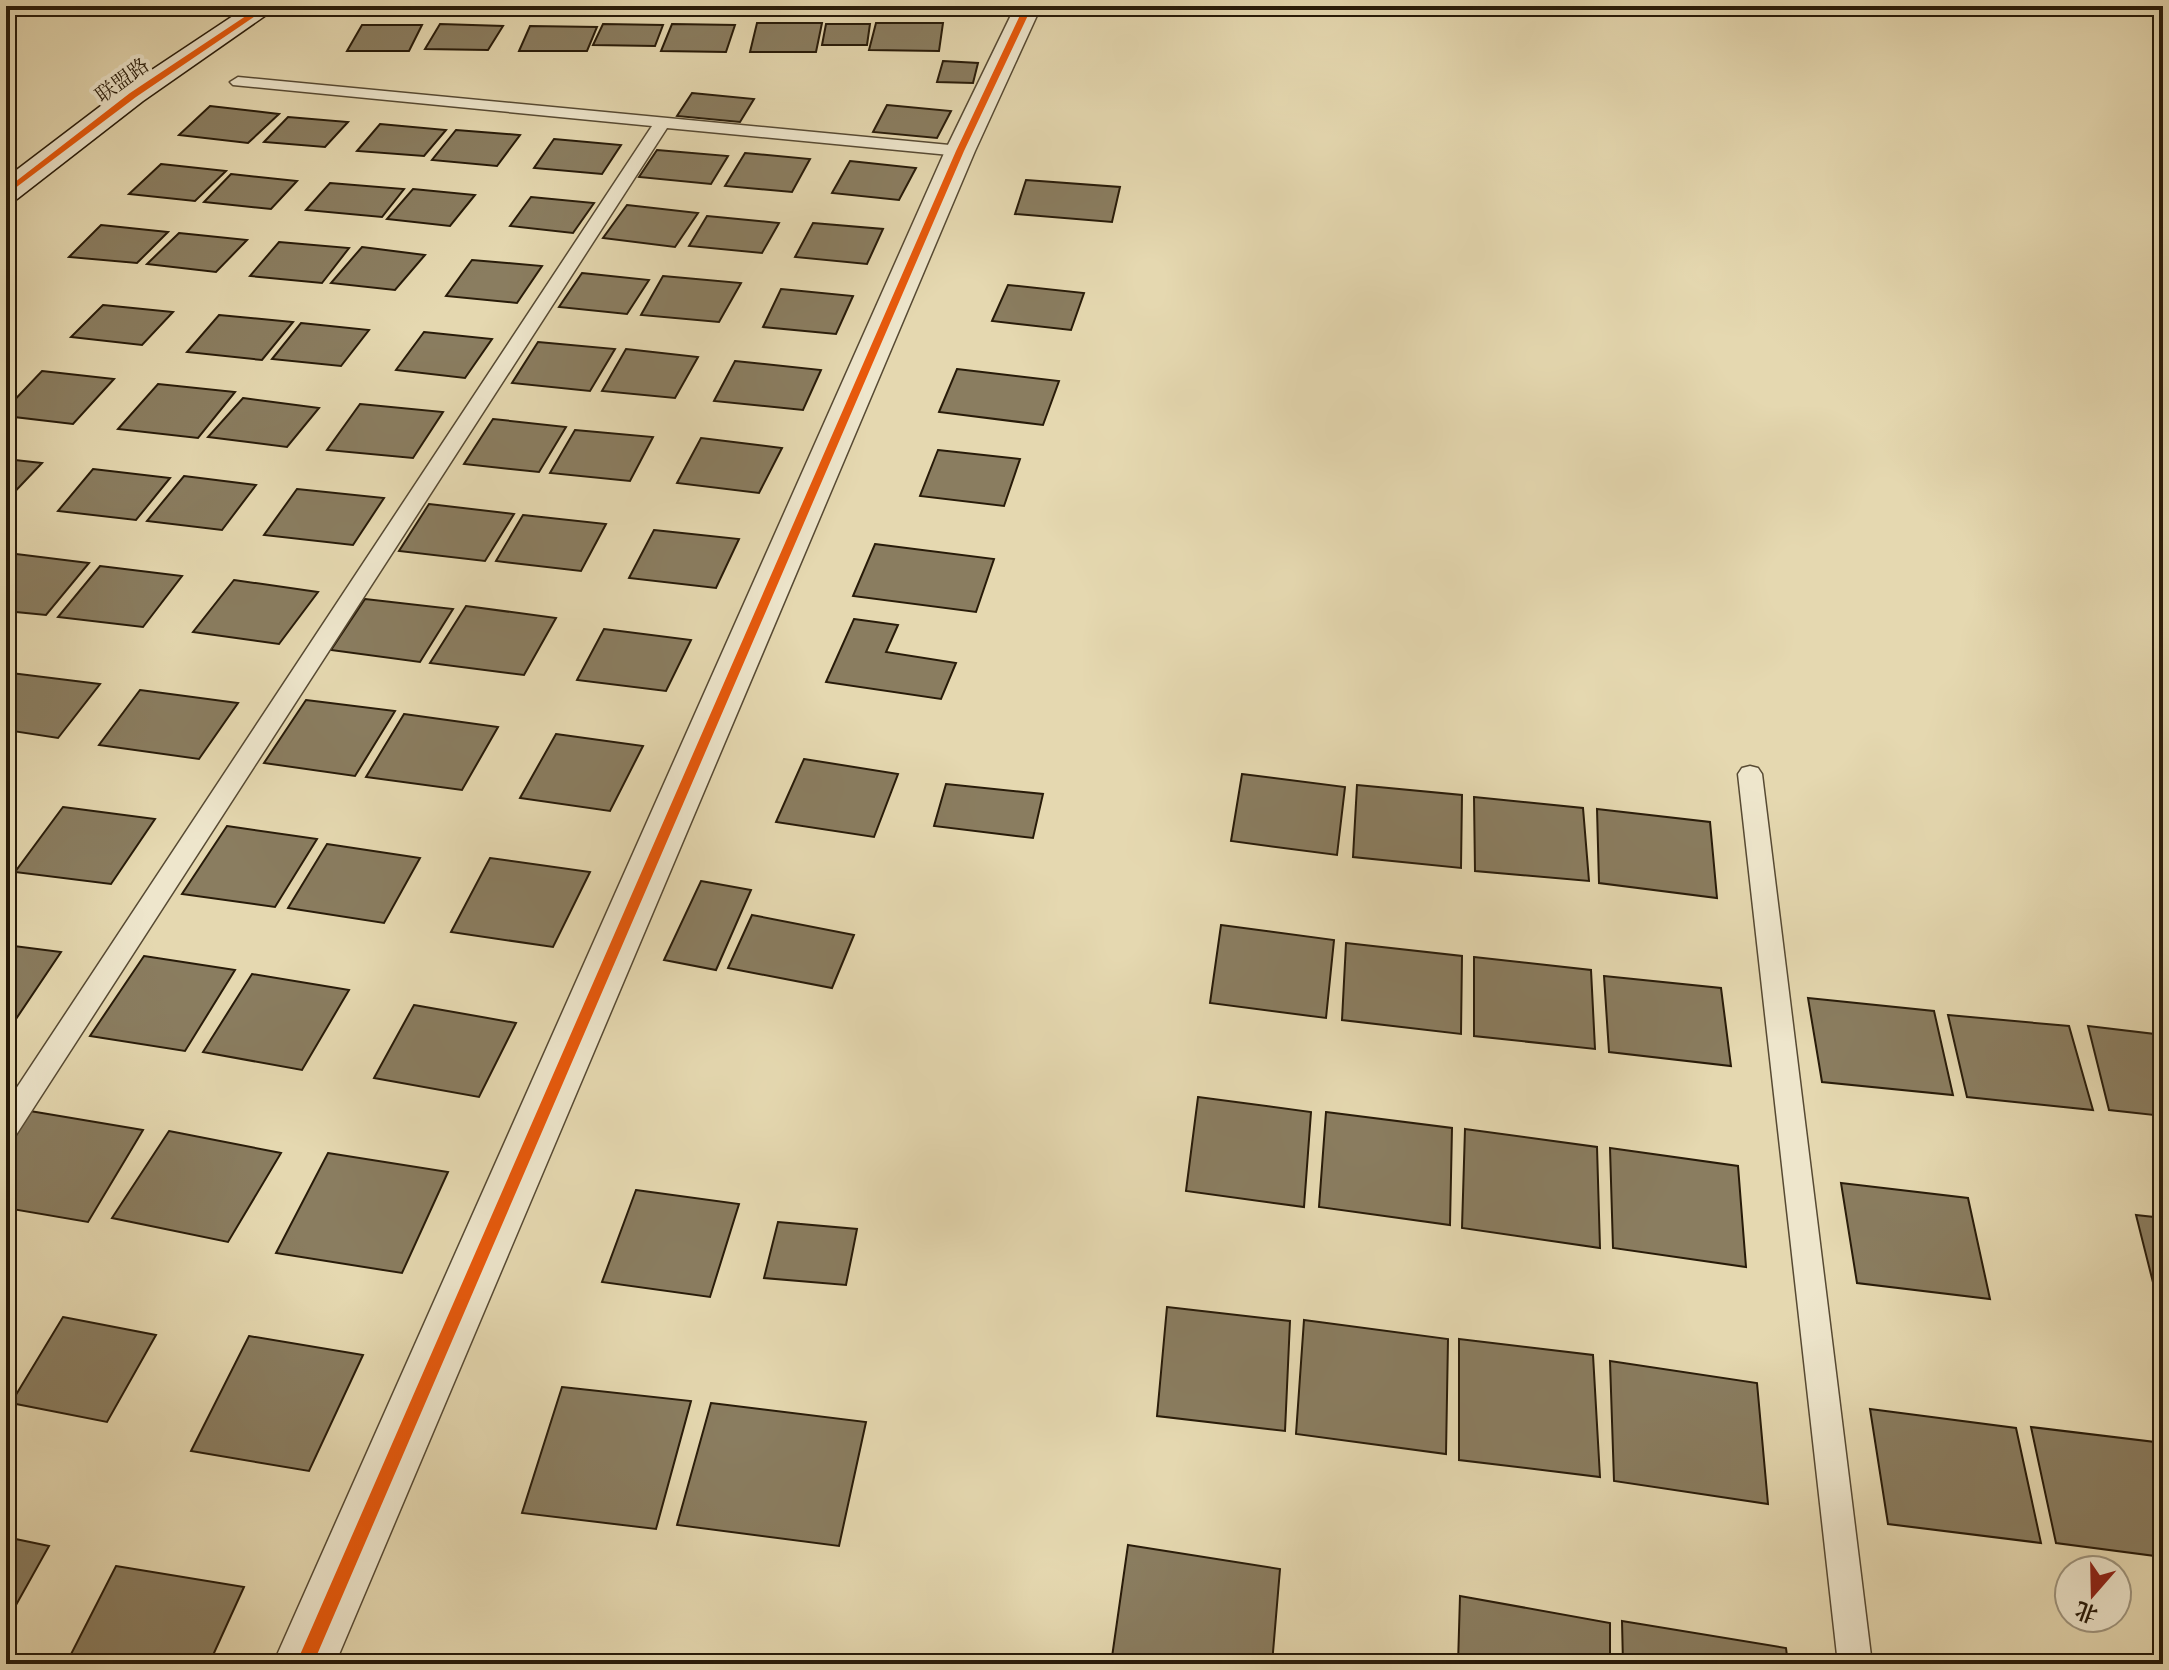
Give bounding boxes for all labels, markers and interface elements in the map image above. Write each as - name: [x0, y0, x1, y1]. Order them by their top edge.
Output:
- street label: 联盟路: [91, 53, 154, 109]
- north arrow: [2053, 1554, 2133, 1634]
- text: 北: [2072, 1594, 2102, 1628]

